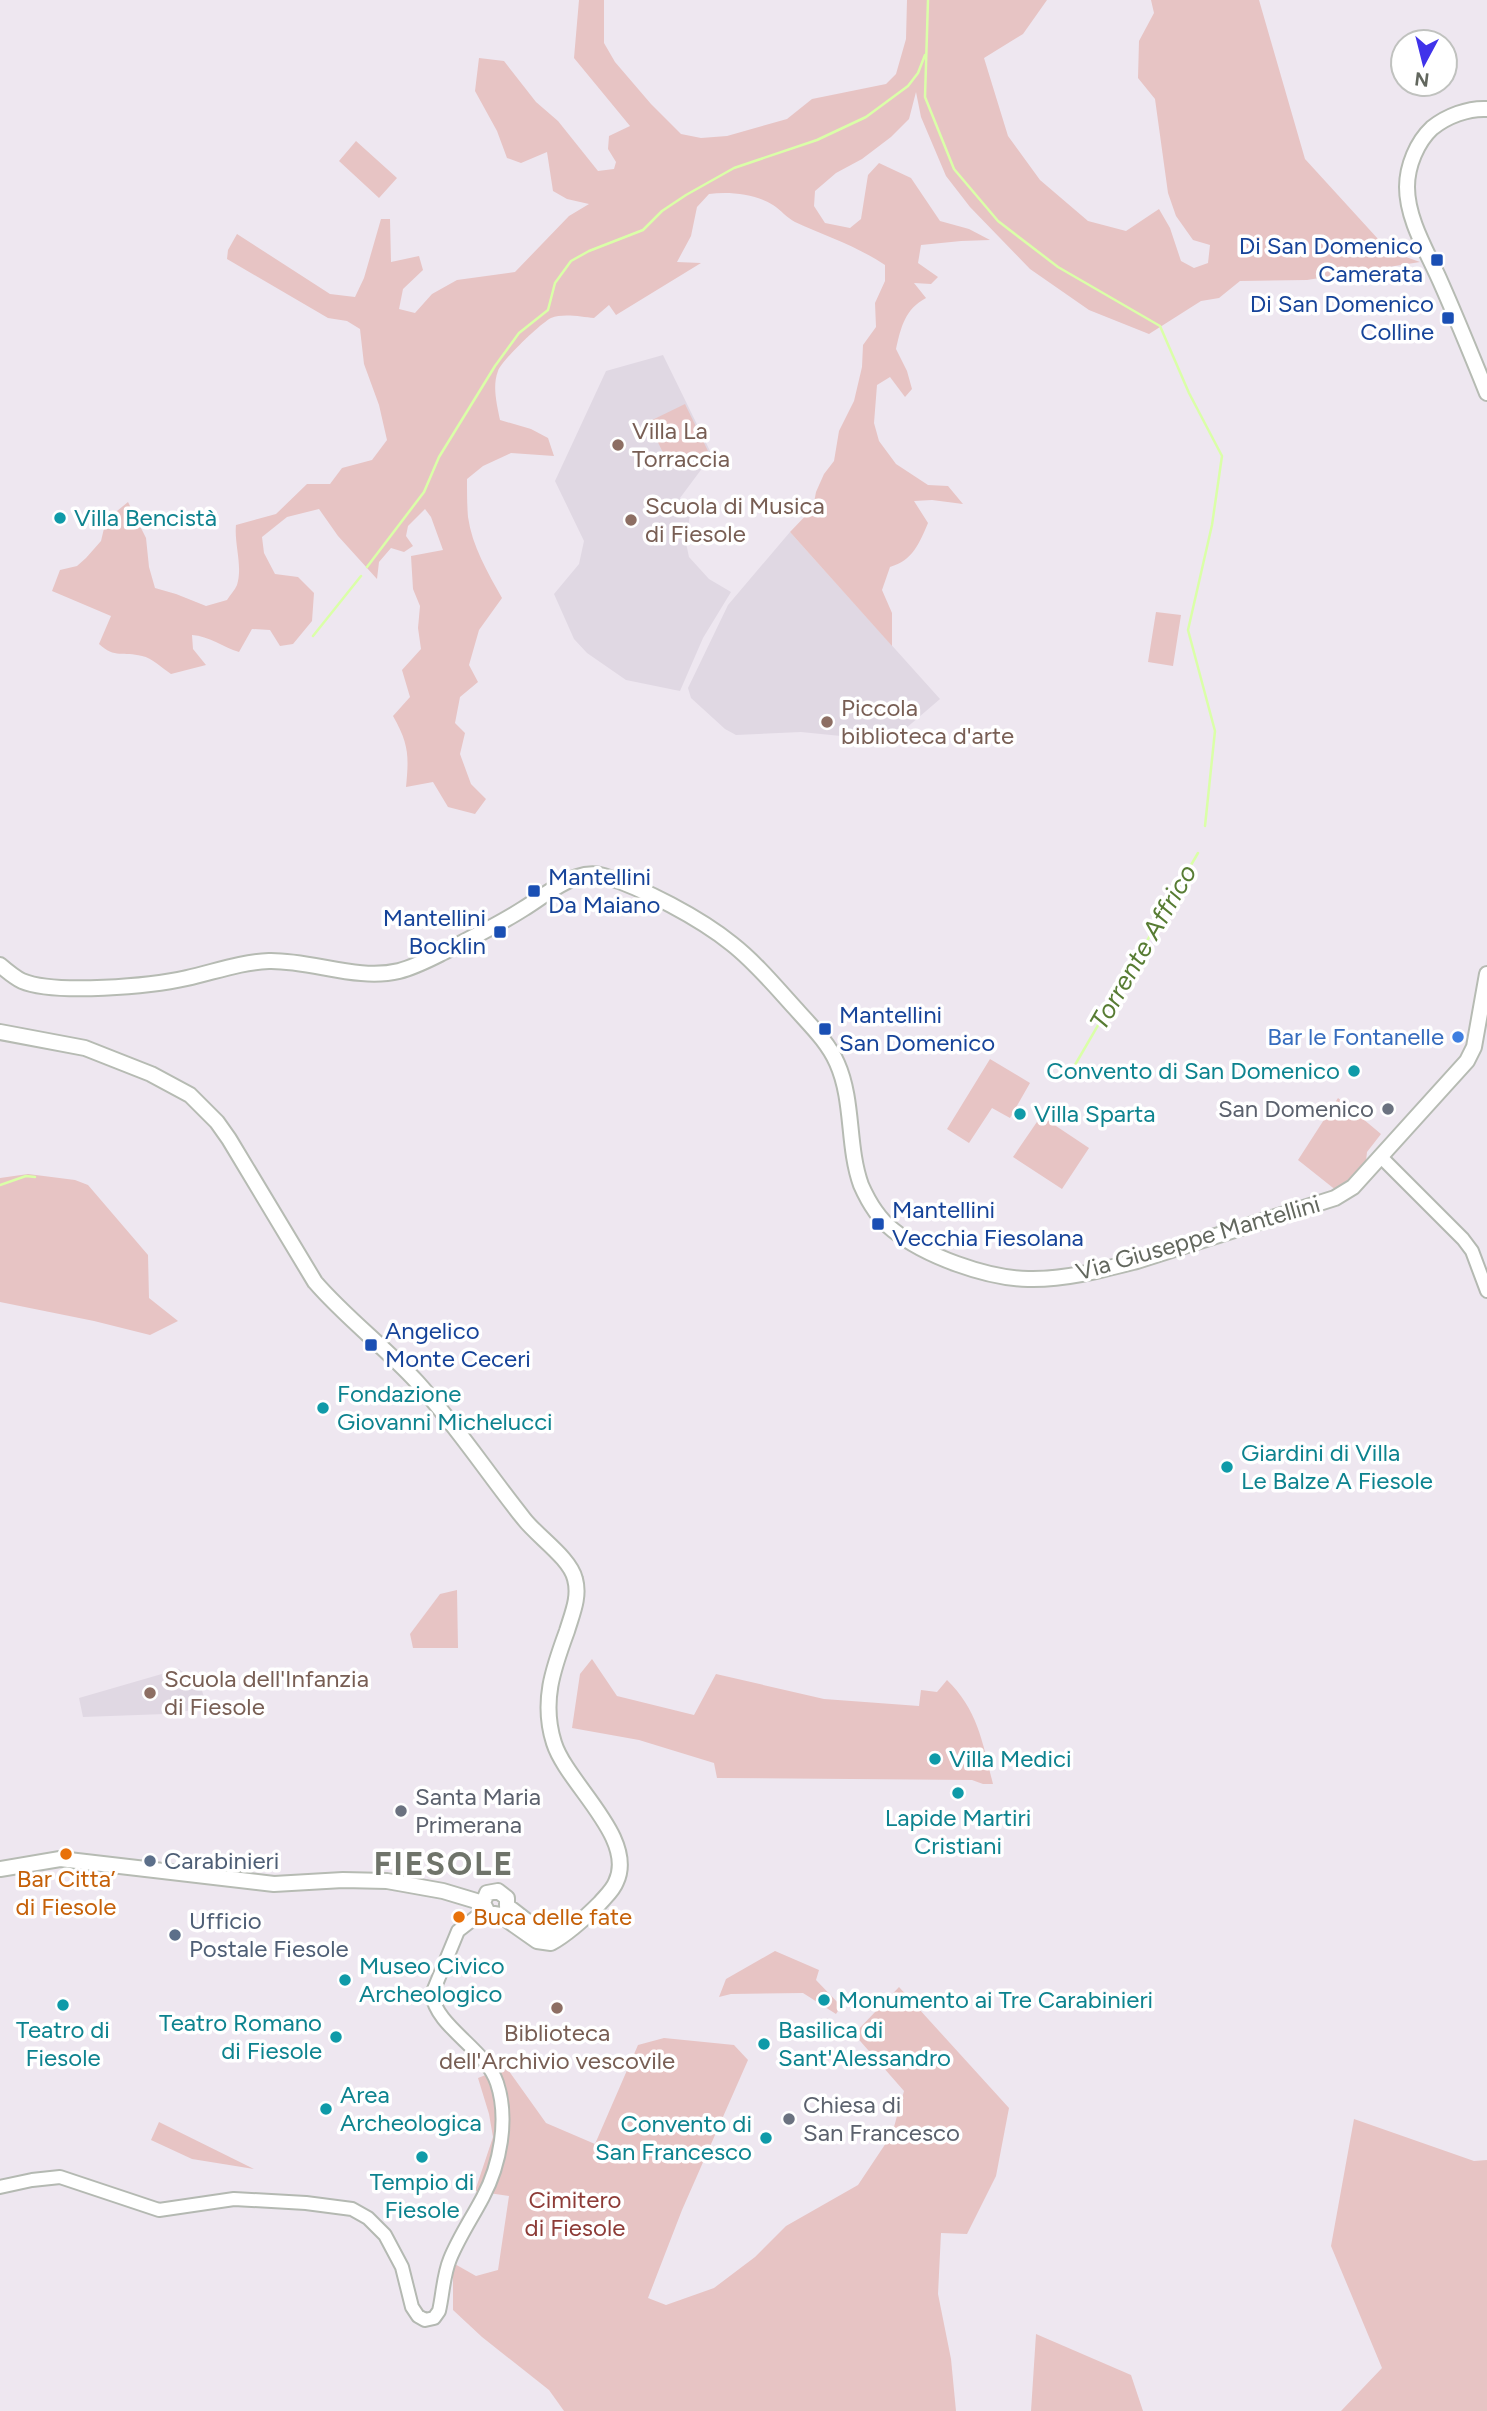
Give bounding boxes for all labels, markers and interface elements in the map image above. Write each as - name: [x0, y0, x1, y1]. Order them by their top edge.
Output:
- north arrow: [1389, 28, 1459, 98]
- text: N: [1413, 67, 1431, 92]
- place label: Di San Domenico Camerata: [1239, 231, 1423, 288]
- marker: Di San Domenico Camerata: [1429, 252, 1445, 268]
- place label: Di San Domenico Colline: [1250, 289, 1434, 346]
- marker: Di San Domenico Colline: [1440, 310, 1456, 326]
- place label: Villa La Torraccia: [632, 416, 730, 473]
- marker: Villa La Torraccia: [610, 437, 626, 453]
- place label: Scuola di Musica di Fiesole: [645, 491, 825, 548]
- place label: Villa Bencistà: [74, 503, 217, 532]
- marker: Villa Bencistà: [52, 510, 68, 526]
- marker: Scuola di Musica di Fiesole: [623, 512, 639, 528]
- place label: Piccola biblioteca d'arte: [841, 693, 1014, 750]
- marker: Piccola biblioteca d'arte: [819, 714, 835, 730]
- water label: Torrente Affrico: [1083, 859, 1203, 1035]
- place label: Mantellini Da Maiano: [548, 862, 660, 919]
- marker: Mantellini Da Maiano: [526, 883, 542, 899]
- place label: Mantellini Bocklin: [383, 903, 486, 960]
- marker: Mantellini Bocklin: [492, 924, 508, 940]
- place label: Mantellini San Domenico: [839, 1000, 995, 1057]
- marker: Mantellini San Domenico: [817, 1021, 833, 1037]
- place label: Bar le Fontanelle: [1267, 1022, 1444, 1051]
- marker: Bar le Fontanelle: [1450, 1029, 1466, 1045]
- place label: Convento di San Domenico: [1046, 1056, 1340, 1085]
- marker: Convento di San Domenico: [1346, 1063, 1362, 1079]
- place label: San Domenico: [1218, 1094, 1374, 1123]
- place label: Villa Sparta: [1034, 1099, 1155, 1128]
- marker: San Domenico: [1380, 1101, 1396, 1117]
- marker: Villa Sparta: [1012, 1106, 1028, 1122]
- street label: Via Giuseppe Mantellini: [1073, 1189, 1323, 1286]
- place label: Mantellini Vecchia Fiesolana: [892, 1195, 1084, 1252]
- marker: Mantellini Vecchia Fiesolana: [870, 1216, 886, 1232]
- place label: Angelico Monte Ceceri: [385, 1316, 531, 1373]
- marker: Angelico Monte Ceceri: [363, 1337, 379, 1353]
- place label: Fondazione Giovanni Michelucci: [337, 1379, 553, 1436]
- marker: Fondazione Giovanni Michelucci: [315, 1400, 331, 1416]
- place label: Giardini di Villa Le Balze A Fiesole: [1241, 1438, 1433, 1495]
- marker: Giardini di Villa Le Balze A Fiesole: [1219, 1459, 1235, 1475]
- place label: Scuola dell'Infanzia di Fiesole: [164, 1664, 369, 1721]
- marker: Scuola dell'Infanzia di Fiesole: [142, 1685, 158, 1701]
- place label: Villa Medici: [949, 1744, 1072, 1773]
- marker: Villa Medici: [927, 1751, 943, 1767]
- place label: Santa Maria Primerana: [415, 1782, 541, 1839]
- marker: Lapide Martiri Cristiani: [950, 1785, 966, 1801]
- marker: Santa Maria Primerana: [393, 1803, 409, 1819]
- place label: Lapide Martiri Cristiani: [885, 1803, 1031, 1860]
- district label: FIESOLE: [374, 1845, 514, 1883]
- marker: Bar Citta’ di Fiesole: [58, 1846, 74, 1862]
- place label: Carabinieri: [164, 1846, 279, 1875]
- marker: Carabinieri: [142, 1853, 158, 1869]
- place label: Bar Citta’ di Fiesole: [16, 1864, 116, 1921]
- place label: Buca delle fate: [473, 1902, 632, 1931]
- place label: Ufficio Postale Fiesole: [189, 1906, 349, 1963]
- marker: Buca delle fate: [451, 1909, 467, 1925]
- marker: Ufficio Postale Fiesole: [167, 1927, 183, 1943]
- place label: Museo Civico Archeologico: [359, 1951, 505, 2008]
- marker: Museo Civico Archeologico: [337, 1972, 353, 1988]
- place label: Monumento ai Tre Carabinieri: [838, 1985, 1153, 2014]
- marker: Monumento ai Tre Carabinieri: [816, 1992, 832, 2008]
- marker: Teatro di Fiesole: [55, 1997, 71, 2013]
- marker: Biblioteca dell'Archivio vescovile: [549, 2000, 565, 2016]
- place label: Teatro Romano di Fiesole: [159, 2008, 322, 2065]
- place label: Teatro di Fiesole: [16, 2015, 110, 2072]
- place label: Basilica di Sant'Alessandro: [778, 2015, 951, 2072]
- place label: Biblioteca dell'Archivio vescovile: [439, 2018, 675, 2075]
- marker: Teatro Romano di Fiesole: [328, 2029, 344, 2045]
- marker: Basilica di Sant'Alessandro: [756, 2036, 772, 2052]
- place label: Area Archeologica: [340, 2080, 482, 2137]
- place label: Chiesa di San Francesco: [803, 2090, 960, 2147]
- marker: Area Archeologica: [318, 2101, 334, 2117]
- place label: Convento di San Francesco: [595, 2109, 752, 2166]
- marker: Chiesa di San Francesco: [781, 2111, 797, 2127]
- marker: Convento di San Francesco: [758, 2130, 774, 2146]
- marker: Tempio di Fiesole: [414, 2149, 430, 2165]
- place label: Tempio di Fiesole: [370, 2167, 474, 2224]
- park label: Cimitero di Fiesole: [525, 2185, 625, 2242]

